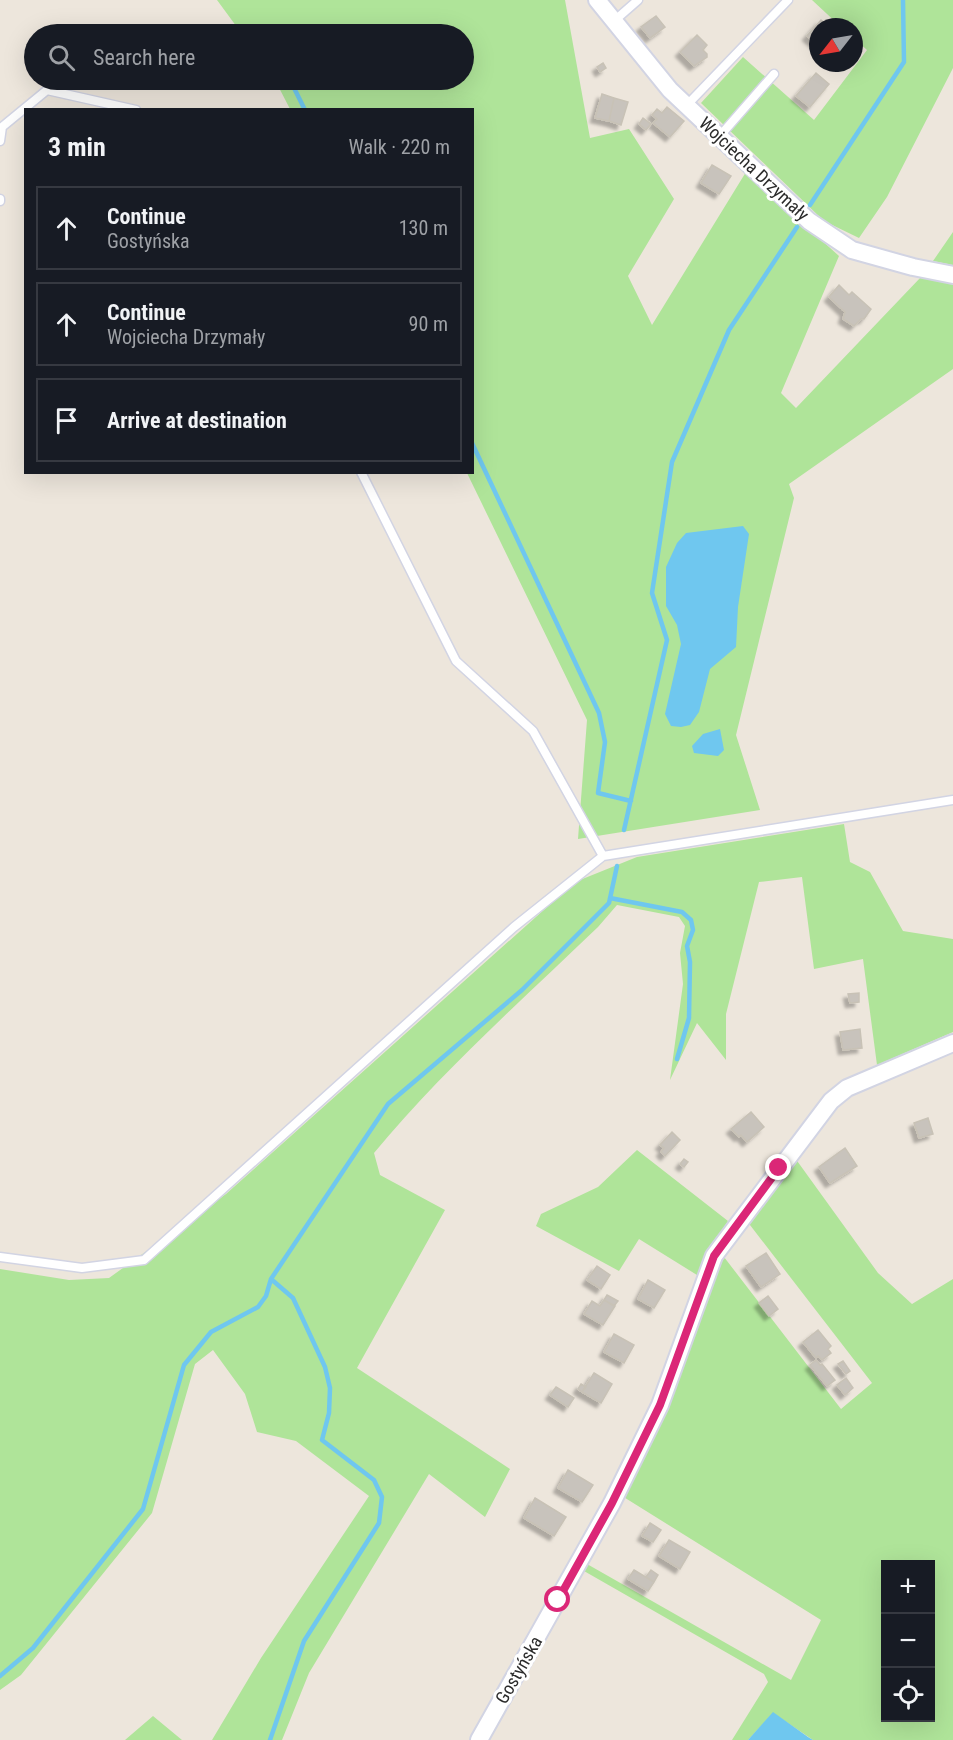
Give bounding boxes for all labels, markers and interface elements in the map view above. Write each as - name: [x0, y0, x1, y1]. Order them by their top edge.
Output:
- north arrow: [809, 18, 863, 72]
- search box: [24, 24, 474, 90]
- icon: search: [45, 41, 78, 74]
- text: Search here: [93, 45, 195, 70]
- street label: Wojciecha Drzymały: [695, 112, 814, 225]
- text: 3 min: [48, 132, 106, 162]
- text: Walk · 220 m: [349, 135, 450, 159]
- text: Continue: [107, 204, 186, 229]
- icon: ahead: [50, 212, 83, 245]
- text: 130 m: [399, 216, 448, 240]
- text: Gostyńska: [107, 229, 190, 253]
- text: Continue: [107, 300, 186, 325]
- icon: ahead: [50, 308, 83, 341]
- text: 90 m: [409, 312, 448, 336]
- text: Wojciecha Drzymały: [107, 325, 265, 349]
- icon: arrive: [50, 404, 83, 437]
- text: Arrive at destination: [107, 408, 287, 433]
- route end: [765, 1154, 791, 1180]
- map controls: [881, 1560, 935, 1722]
- button: +: [881, 1560, 935, 1614]
- route start: [544, 1586, 570, 1612]
- button: −: [881, 1614, 935, 1668]
- street label: Gostyńska: [491, 1632, 546, 1707]
- button: locate: [881, 1668, 935, 1722]

